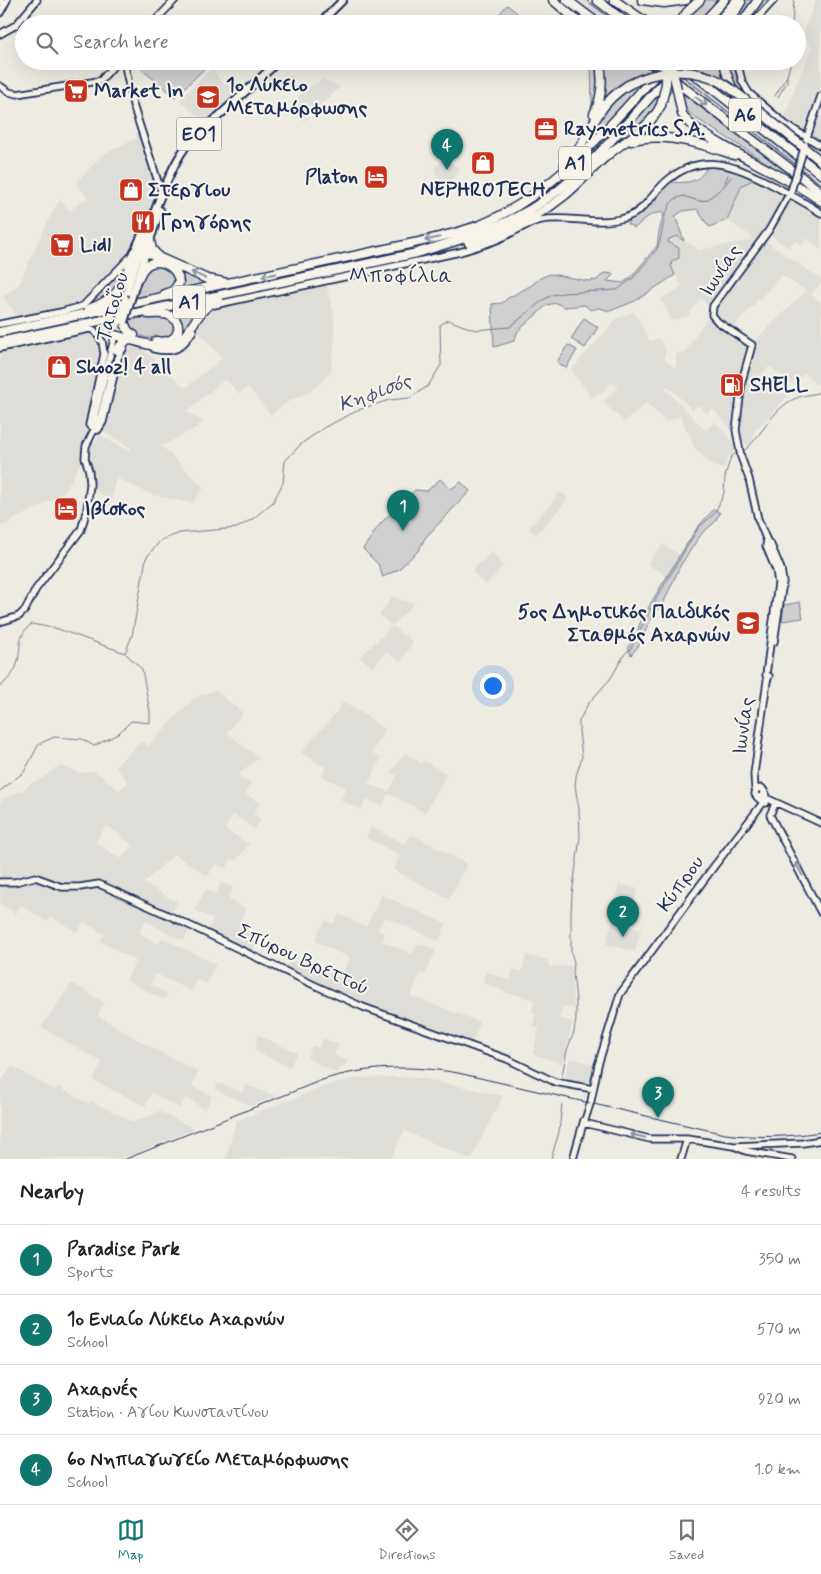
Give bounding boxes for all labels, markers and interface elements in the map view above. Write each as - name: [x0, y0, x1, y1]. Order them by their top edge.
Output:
- search box: [15, 15, 806, 70]
- icon: search: [33, 29, 61, 57]
- text: Search here: [73, 30, 169, 55]
- place label: 1ο Λύκειο Μεταμόρφωσης: [226, 72, 367, 122]
- supermarket icon: Market In: [63, 78, 89, 104]
- place label: Market In: [94, 78, 183, 105]
- school or university icon: 1ο Λύκειο Μεταμόρφωσης: [195, 84, 221, 110]
- one-way arrow: [694, 96, 707, 107]
- road number: Α6: [729, 98, 761, 132]
- office icon: Raymetrics S.A.: [533, 116, 559, 142]
- place label: Raymetrics S.A.: [564, 116, 705, 143]
- road number: ΕΟ1: [176, 118, 222, 150]
- pin: 4: [431, 129, 463, 170]
- road number: Α1: [559, 146, 591, 180]
- shop icon: NEPHROTECH: [470, 150, 496, 176]
- place label: Platon: [305, 164, 358, 191]
- hotel icon: Platon: [363, 164, 389, 190]
- shop icon: Στεργιου: [118, 177, 144, 203]
- place label: Στεργιου: [148, 177, 230, 204]
- place label: NEPHROTECH: [421, 177, 545, 204]
- restaurant icon: Γρηγόρης: [130, 209, 156, 235]
- place label: Γρηγόρης: [160, 209, 252, 236]
- supermarket icon: Lidl: [49, 232, 75, 258]
- place label: Lidl: [80, 232, 111, 259]
- one-way arrow: [425, 235, 441, 244]
- street label: Ιωνίας: [694, 239, 749, 303]
- district label: Μποφίλια: [349, 262, 453, 290]
- street label: Τατοΐου: [90, 269, 136, 345]
- one-way arrow: [191, 269, 206, 279]
- one-way arrow: [262, 271, 278, 280]
- road number: Α1: [173, 286, 205, 318]
- shop icon: Shooz! 4 all: [46, 354, 72, 380]
- place label: Shooz! 4 all: [76, 354, 171, 381]
- water label: Κηφισός: [335, 366, 417, 419]
- fuel station icon: SHELL: [719, 372, 745, 398]
- place label: SHELL: [750, 372, 809, 399]
- pin: 1: [387, 490, 419, 531]
- hotel icon: Ιβίσκος: [53, 496, 79, 522]
- place label: Ιβίσκος: [84, 496, 146, 523]
- place label: 5ος Δημοτικός Παιδικός Σταθμός Αχαρνών: [518, 599, 730, 649]
- school or university icon: 5ος Δημοτικός Παιδικός Σταθμός Αχαρνών: [735, 610, 761, 636]
- your location: [480, 673, 506, 699]
- street label: Ιωνίας: [727, 695, 761, 757]
- street label: Κύπρου: [651, 850, 711, 918]
- one-way arrow: [794, 862, 803, 877]
- pin: 2: [607, 896, 639, 937]
- street label: Σπύρου Βρεττού: [233, 918, 373, 1002]
- pin: 3: [642, 1077, 674, 1118]
- one-way arrow: [631, 1131, 647, 1140]
- text: Nearby: [20, 1178, 84, 1206]
- text: 4 results: [741, 1181, 801, 1202]
- text: Paradise Park: [67, 1237, 180, 1262]
- text: 1: [32, 1249, 40, 1270]
- text: 350 m: [759, 1249, 801, 1270]
- text: Sports: [67, 1262, 113, 1283]
- text: 1ο Ενιαίο Λύκειο Αχαρνών: [67, 1307, 284, 1332]
- text: 2: [32, 1319, 40, 1340]
- text: 570 m: [757, 1319, 801, 1340]
- text: School: [67, 1332, 108, 1353]
- text: Αχαρνές: [67, 1377, 138, 1402]
- text: 3: [32, 1389, 40, 1410]
- text: 920 m: [758, 1389, 801, 1410]
- text: Station · Αγίου Κωνσταντίνου: [67, 1402, 268, 1423]
- text: 6ο Νηπιαγωγείο Μεταμόρφωσης: [67, 1447, 349, 1472]
- text: 4: [31, 1459, 41, 1480]
- text: 1.0 km: [754, 1459, 801, 1480]
- text: School: [67, 1472, 108, 1493]
- tab: Map: [117, 1516, 145, 1564]
- tab: Directions: [378, 1516, 436, 1564]
- tab: Saved: [669, 1516, 704, 1564]

